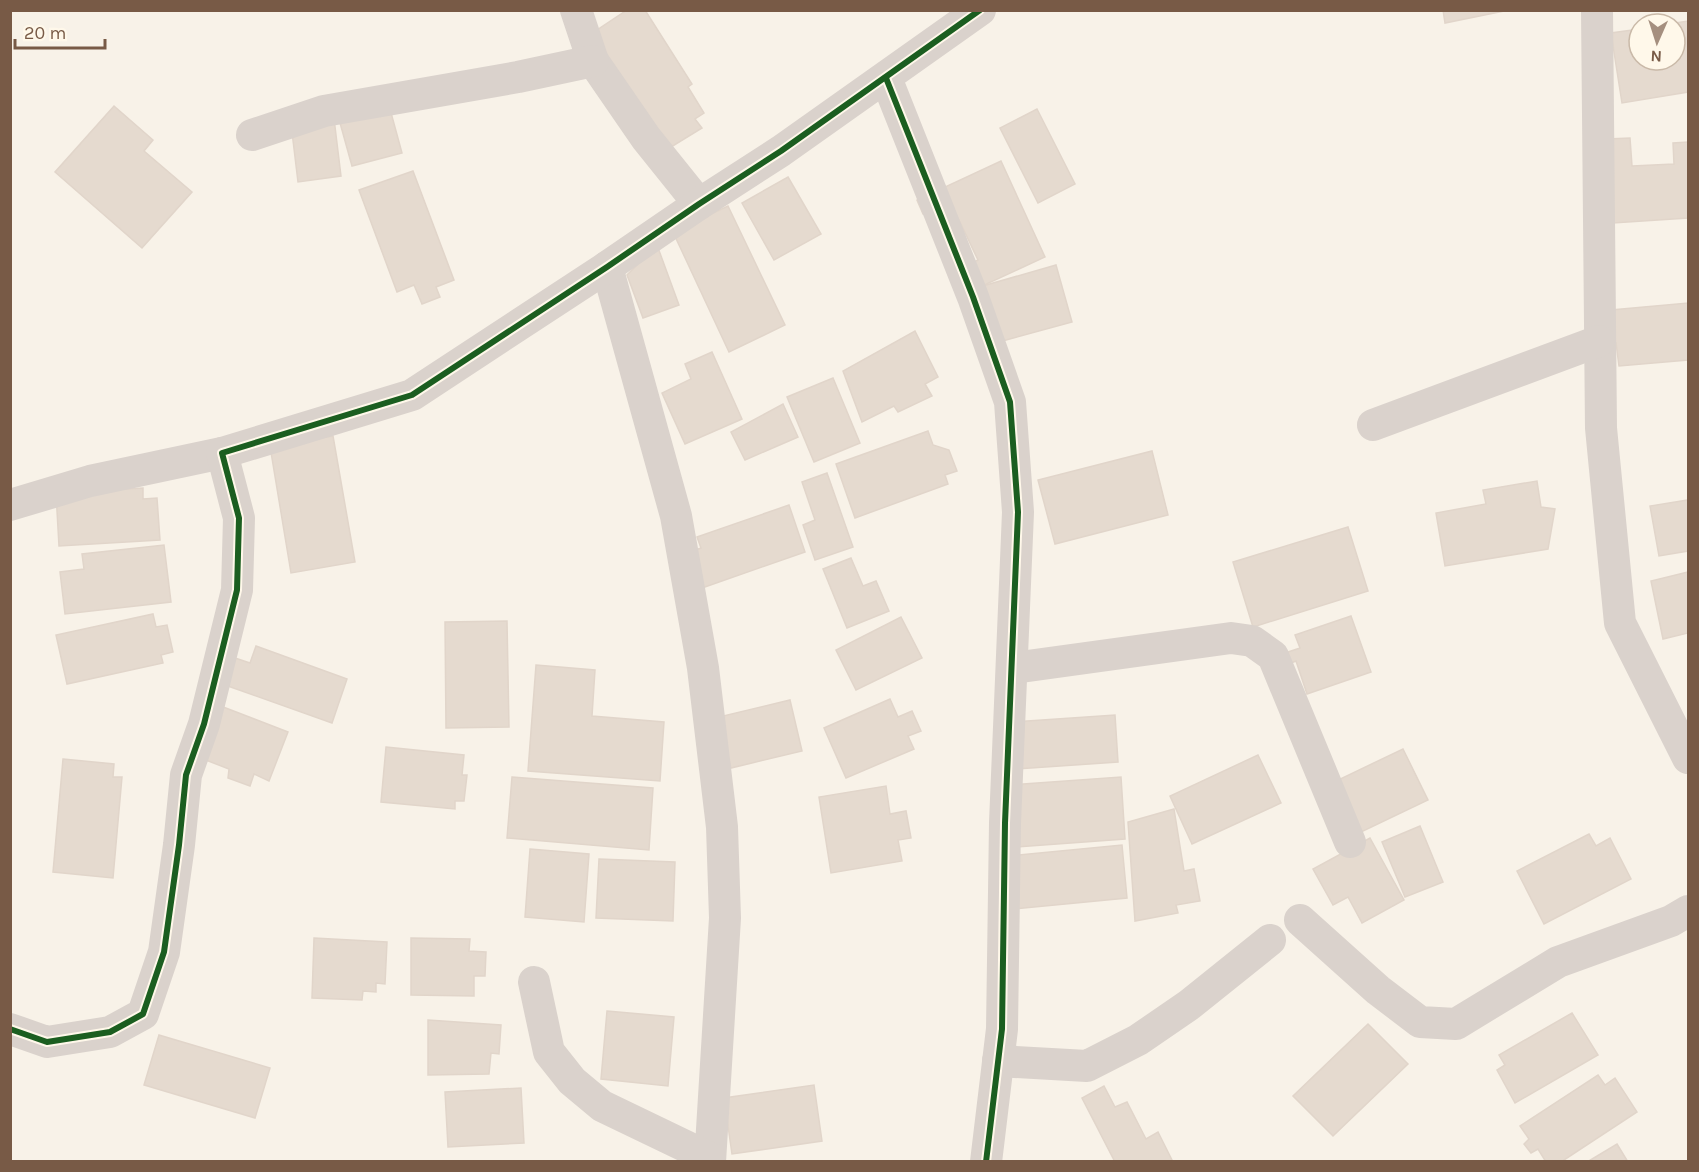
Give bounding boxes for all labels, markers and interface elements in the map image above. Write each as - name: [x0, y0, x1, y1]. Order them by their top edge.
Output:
- scale bar: [15, 12, 105, 50]
- north arrow: [1627, 12, 1687, 72]
- text: 20 m: [24, 22, 66, 44]
- text: N: [1650, 47, 1662, 66]

